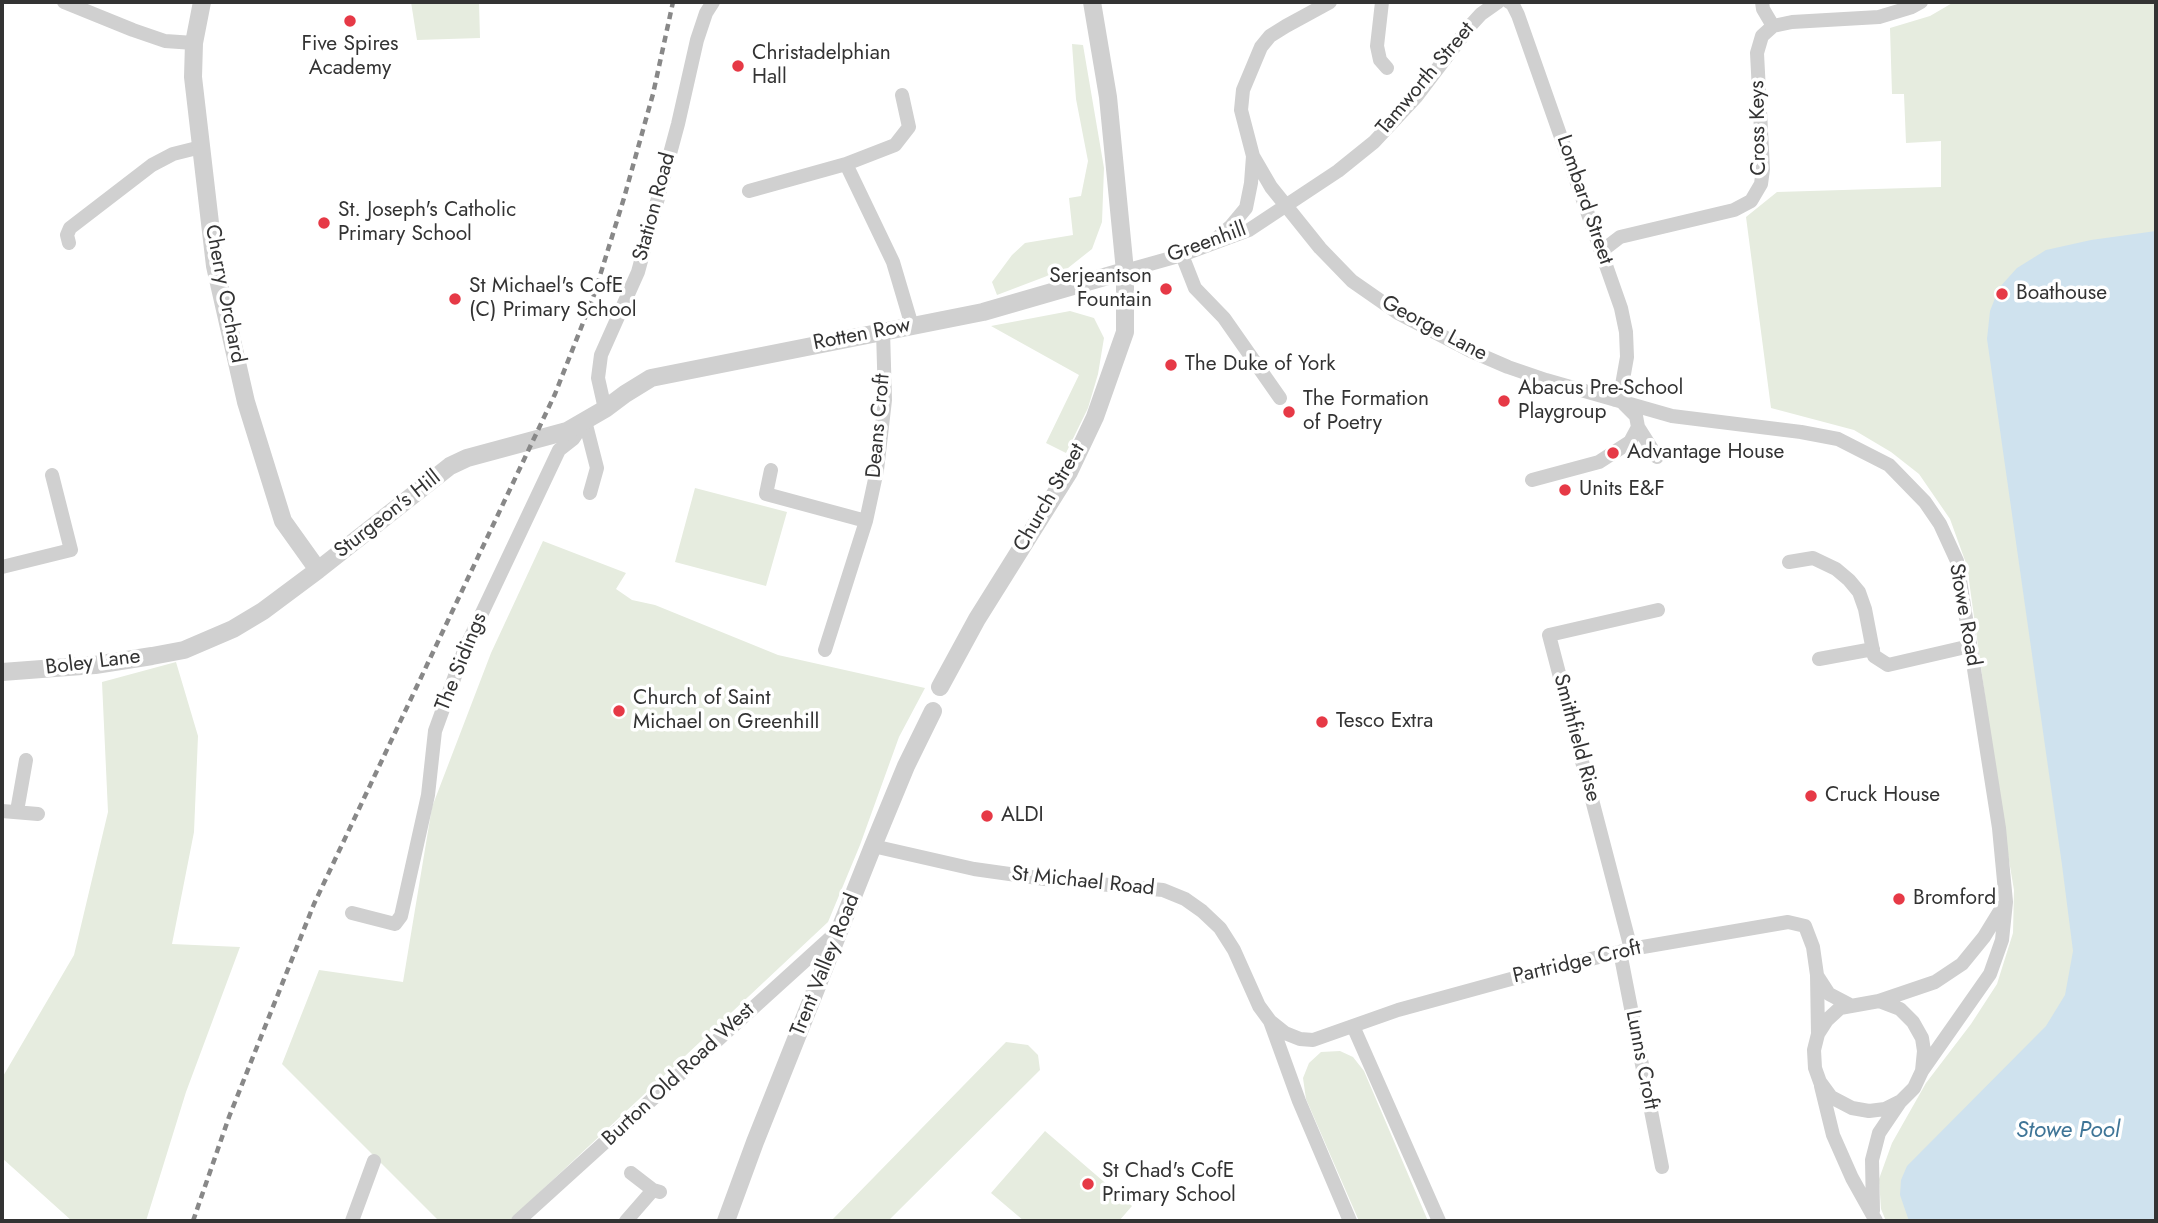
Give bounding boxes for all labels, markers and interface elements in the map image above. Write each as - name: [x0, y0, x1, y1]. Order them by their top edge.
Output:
- marker: Five Spires Academy: [342, 13, 358, 29]
- street label: Tamworth Street: [1372, 18, 1480, 140]
- place label: Five Spires Academy: [301, 32, 399, 82]
- place label: Christadelphian Hall: [752, 41, 891, 91]
- marker: Christadelphian Hall: [730, 58, 746, 74]
- street label: Cross Keys: [1746, 80, 1772, 176]
- street label: Lombard Street: [1550, 132, 1618, 268]
- street label: Station Road: [628, 150, 682, 264]
- place label: St. Joseph's Catholic Primary School: [338, 198, 516, 248]
- marker: St. Joseph's Catholic Primary School: [316, 215, 332, 231]
- street label: Greenhill: [1164, 217, 1250, 269]
- street label: Cherry Orchard: [198, 223, 250, 365]
- place label: Serjeantson Fountain: [1049, 264, 1152, 314]
- place label: St Michael's CofE (C) Primary School: [469, 274, 637, 324]
- marker: Serjeantson Fountain: [1158, 281, 1174, 297]
- place label: Boathouse: [2016, 281, 2107, 307]
- marker: Boathouse: [1994, 286, 2010, 302]
- marker: St Michael's CofE (C) Primary School: [447, 291, 463, 307]
- street label: George Lane: [1377, 291, 1491, 367]
- street label: Rotten Row: [811, 313, 913, 357]
- place label: The Duke of York: [1185, 352, 1336, 378]
- marker: The Duke of York: [1163, 357, 1179, 373]
- street label: Deans Croft: [862, 373, 896, 479]
- place label: Abacus Pre-School Playgroup: [1518, 376, 1683, 426]
- place label: The Formation of Poetry: [1303, 387, 1429, 437]
- marker: Abacus Pre-School Playgroup: [1496, 393, 1512, 409]
- marker: The Formation of Poetry: [1281, 404, 1297, 420]
- street label: Church Street: [1009, 439, 1091, 557]
- place label: Advantage House: [1627, 440, 1784, 466]
- marker: Advantage House: [1605, 445, 1621, 461]
- street label: Sturgeon's Hill: [330, 466, 446, 564]
- place label: Units E&F: [1579, 477, 1665, 503]
- marker: Units E&F: [1557, 482, 1573, 498]
- street label: Stowe Road: [1943, 562, 1985, 668]
- street label: The Sidings: [431, 609, 493, 715]
- street label: Boley Lane: [44, 645, 142, 681]
- street label: Smithfield Rise: [1547, 671, 1605, 805]
- place label: Church of Saint Michael on Greenhill: [633, 686, 819, 736]
- marker: Church of Saint Michael on Greenhill: [611, 703, 627, 719]
- place label: Tesco Extra: [1336, 709, 1433, 735]
- marker: Tesco Extra: [1314, 714, 1330, 730]
- place label: Cruck House: [1825, 783, 1940, 809]
- marker: Cruck House: [1803, 788, 1819, 804]
- place label: ALDI: [1001, 803, 1044, 829]
- marker: ALDI: [979, 808, 995, 824]
- street label: St Michael Road: [1010, 862, 1156, 902]
- place label: Bromford: [1913, 886, 1996, 912]
- street label: Trent Valley Road: [786, 890, 866, 1040]
- marker: Bromford: [1891, 891, 1907, 907]
- street label: Partridge Croft: [1510, 936, 1644, 990]
- street label: Burton Old Road West: [598, 998, 760, 1152]
- street label: Lunns Croft: [1619, 1008, 1663, 1112]
- water label: Stowe Pool: [2016, 1117, 2120, 1145]
- place label: St Chad's CofE Primary School: [1102, 1159, 1236, 1209]
- marker: St Chad's CofE Primary School: [1080, 1176, 1096, 1192]

